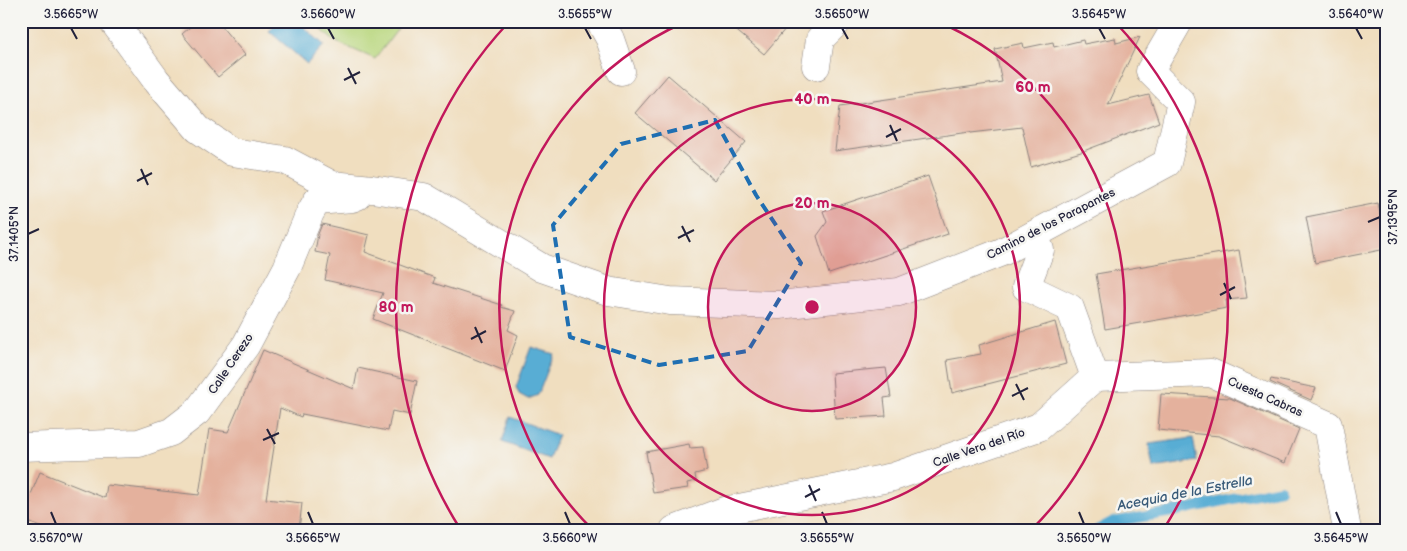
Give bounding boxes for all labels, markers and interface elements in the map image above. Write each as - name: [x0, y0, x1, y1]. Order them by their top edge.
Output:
- text: 3.5665°W: [44, 7, 98, 22]
- text: 3.5660°W: [301, 7, 355, 22]
- text: 3.5655°W: [558, 7, 612, 22]
- text: 3.5650°W: [815, 7, 869, 22]
- text: 3.5645°W: [1072, 7, 1126, 22]
- text: 3.5640°W: [1329, 7, 1383, 22]
- text: 60 m: [1015, 78, 1051, 97]
- text: 40 m: [794, 90, 830, 109]
- street label: Camino de los Parapantes: [984, 185, 1118, 263]
- text: 37.1395°N: [1386, 189, 1401, 245]
- text: 20 m: [795, 194, 830, 213]
- text: 37.1405°N: [7, 206, 22, 262]
- text: 80 m: [378, 298, 414, 317]
- centre of rings: [803, 298, 821, 316]
- street label: Calle Cerezo: [205, 331, 257, 397]
- street label: Cuesta Cabras: [1225, 374, 1305, 420]
- street label: Calle Vera del Río: [931, 425, 1027, 471]
- water label: Acequia de la Estrella: [1115, 472, 1254, 515]
- text: 3.5670°W: [29, 531, 83, 546]
- text: 3.5665°W: [286, 531, 340, 546]
- text: 3.5660°W: [543, 531, 597, 546]
- text: 3.5655°W: [800, 531, 854, 546]
- text: 3.5650°W: [1057, 531, 1111, 546]
- text: 3.5645°W: [1314, 531, 1368, 546]

